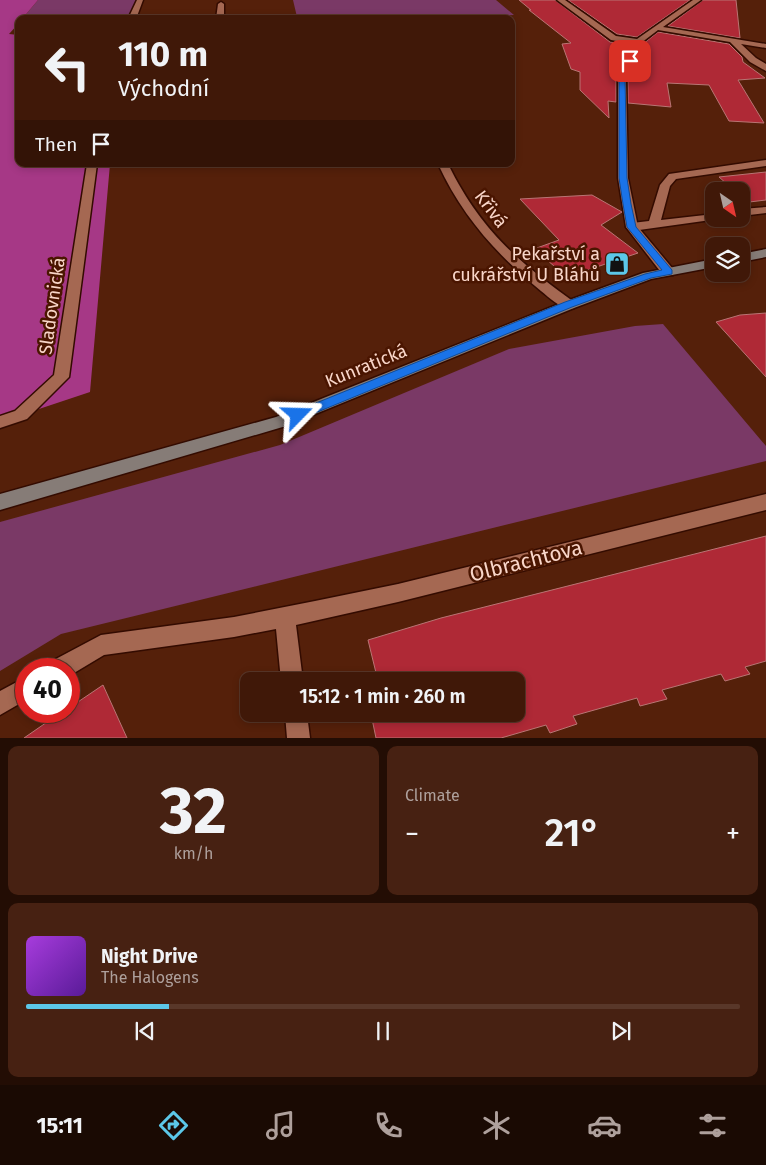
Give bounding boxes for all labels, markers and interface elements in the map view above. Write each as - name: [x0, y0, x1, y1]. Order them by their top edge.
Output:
- text: 110 m: [118, 33, 208, 75]
- icon: left: [35, 35, 100, 100]
- pin: [609, 40, 651, 82]
- icon: arrive: [616, 47, 644, 75]
- text: Východní: [118, 75, 209, 102]
- icon: arrive: [87, 130, 115, 158]
- text: Then: [35, 133, 77, 156]
- north arrow: [705, 182, 750, 228]
- map controls: [705, 182, 750, 282]
- street label: Křivá: [470, 186, 512, 232]
- button: layers: [705, 237, 750, 282]
- place label: Pekařství a cukrářství U Bláhů: [452, 243, 600, 286]
- shop icon: Pekařství a cukrářství U Bláhů: [604, 251, 630, 277]
- street label: Sladovnická: [34, 256, 70, 356]
- street label: Kunratická: [322, 340, 410, 392]
- position arrow: [271, 388, 323, 440]
- street label: Olbrachtova: [467, 534, 585, 588]
- speed limit sign: 40: [15, 658, 80, 723]
- text: 15:12 · 1 min · 260 m: [299, 685, 466, 708]
- text: 32: [160, 772, 227, 850]
- text: Climate: [405, 786, 460, 805]
- text: 21°: [545, 810, 600, 856]
- text: −: [405, 817, 419, 850]
- text: +: [726, 817, 740, 850]
- text: km/h: [174, 844, 213, 863]
- text: Night Drive: [101, 945, 198, 968]
- text: The Halogens: [101, 968, 199, 987]
- icon: previous: [131, 1017, 159, 1045]
- icon: pause: [369, 1017, 397, 1045]
- icon: next: [607, 1017, 635, 1045]
- icon: directions: [156, 1108, 191, 1143]
- icon: music: [263, 1108, 298, 1143]
- icon: phone: [371, 1108, 406, 1143]
- icon: climate: [479, 1108, 514, 1143]
- icon: car: [587, 1108, 622, 1143]
- icon: filters: [695, 1108, 730, 1143]
- text: 15:11: [36, 1112, 83, 1139]

